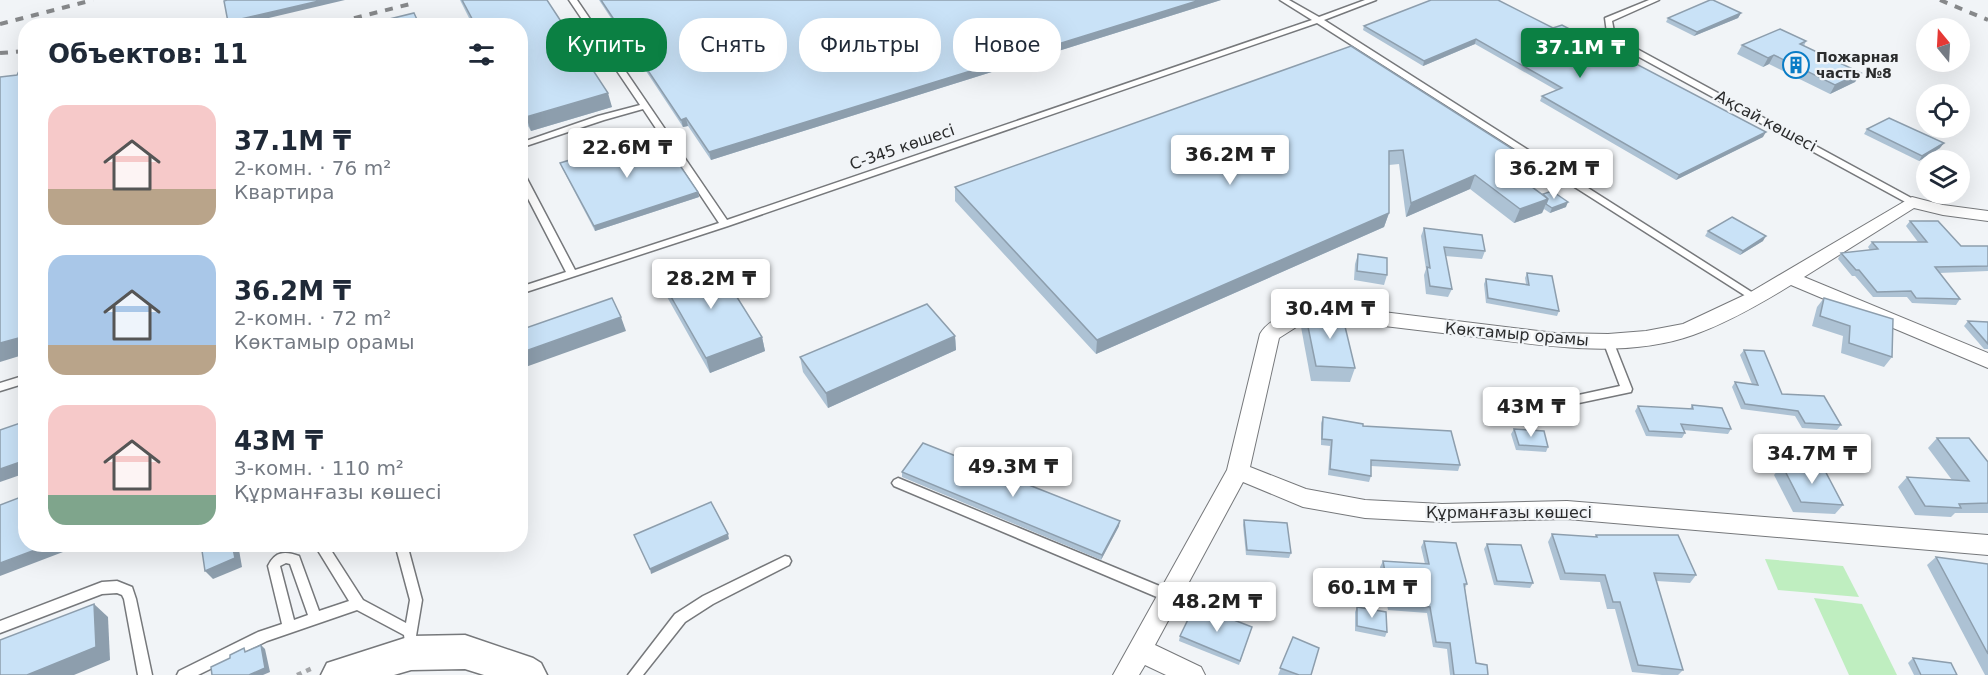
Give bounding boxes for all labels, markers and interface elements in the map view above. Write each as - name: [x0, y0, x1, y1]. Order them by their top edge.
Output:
- chip: Купить: [546, 18, 667, 72]
- chip: Снять: [679, 18, 787, 72]
- chip: Фильтры: [799, 18, 941, 72]
- chip: Новое: [953, 18, 1061, 72]
- north arrow: [1916, 18, 1970, 72]
- map controls: [1916, 18, 1970, 204]
- pin: 37.1M ₸: [1525, 28, 1635, 79]
- text: 37.1M ₸: [1535, 35, 1625, 59]
- icon: filters: [465, 38, 498, 71]
- text: Объектов: 11: [48, 39, 248, 69]
- place label: Пожарная часть №8: [1816, 49, 1899, 81]
- building icon: Пожарная часть №8: [1781, 50, 1811, 80]
- button: locate: [1916, 84, 1970, 138]
- street label: Ақсай көшесі: [1712, 86, 1820, 156]
- street label: С-345 көшесі: [847, 120, 957, 174]
- text: 37.1M ₸: [234, 126, 351, 156]
- pin: 22.6M ₸: [572, 128, 682, 179]
- icon: home: [96, 129, 168, 201]
- text: 22.6M ₸: [582, 135, 672, 159]
- pin: 36.2M ₸: [1175, 135, 1285, 186]
- text: 36.2M ₸: [1185, 142, 1275, 166]
- pin: 36.2M ₸: [1499, 149, 1609, 200]
- button: layers: [1916, 150, 1970, 204]
- text: 2-комн. · 76 m²: [234, 156, 391, 180]
- text: 36.2M ₸: [1509, 156, 1599, 180]
- text: Квартира: [234, 180, 335, 204]
- pin: 28.2M ₸: [656, 259, 766, 310]
- text: 28.2M ₸: [666, 266, 756, 290]
- text: 36.2M ₸: [234, 276, 351, 306]
- icon: home: [96, 279, 168, 351]
- pin: 30.4M ₸: [1275, 289, 1385, 340]
- text: 30.4M ₸: [1285, 296, 1375, 320]
- text: 2-комн. · 72 m²: [234, 306, 391, 330]
- street label: Көктамыр орамы: [1444, 318, 1590, 350]
- text: Көктамыр орамы: [234, 330, 414, 354]
- pin: 43M ₸: [1489, 387, 1573, 438]
- text: 43M ₸: [1497, 394, 1565, 418]
- text: 43M ₸: [234, 426, 323, 456]
- icon: home: [96, 429, 168, 501]
- pin: 34.7M ₸: [1757, 434, 1867, 485]
- text: 34.7M ₸: [1767, 441, 1857, 465]
- pin: 49.3M ₸: [958, 447, 1068, 498]
- text: 49.3M ₸: [968, 454, 1058, 478]
- text: 3-комн. · 110 m²: [234, 456, 404, 480]
- text: Құрманғазы көшесі: [234, 480, 441, 504]
- street label: Құрманғазы көшесі: [1426, 503, 1592, 522]
- pin: 60.1M ₸: [1317, 568, 1427, 619]
- text: 60.1M ₸: [1327, 575, 1417, 599]
- pin: 48.2M ₸: [1162, 582, 1272, 633]
- text: 48.2M ₸: [1172, 589, 1262, 613]

